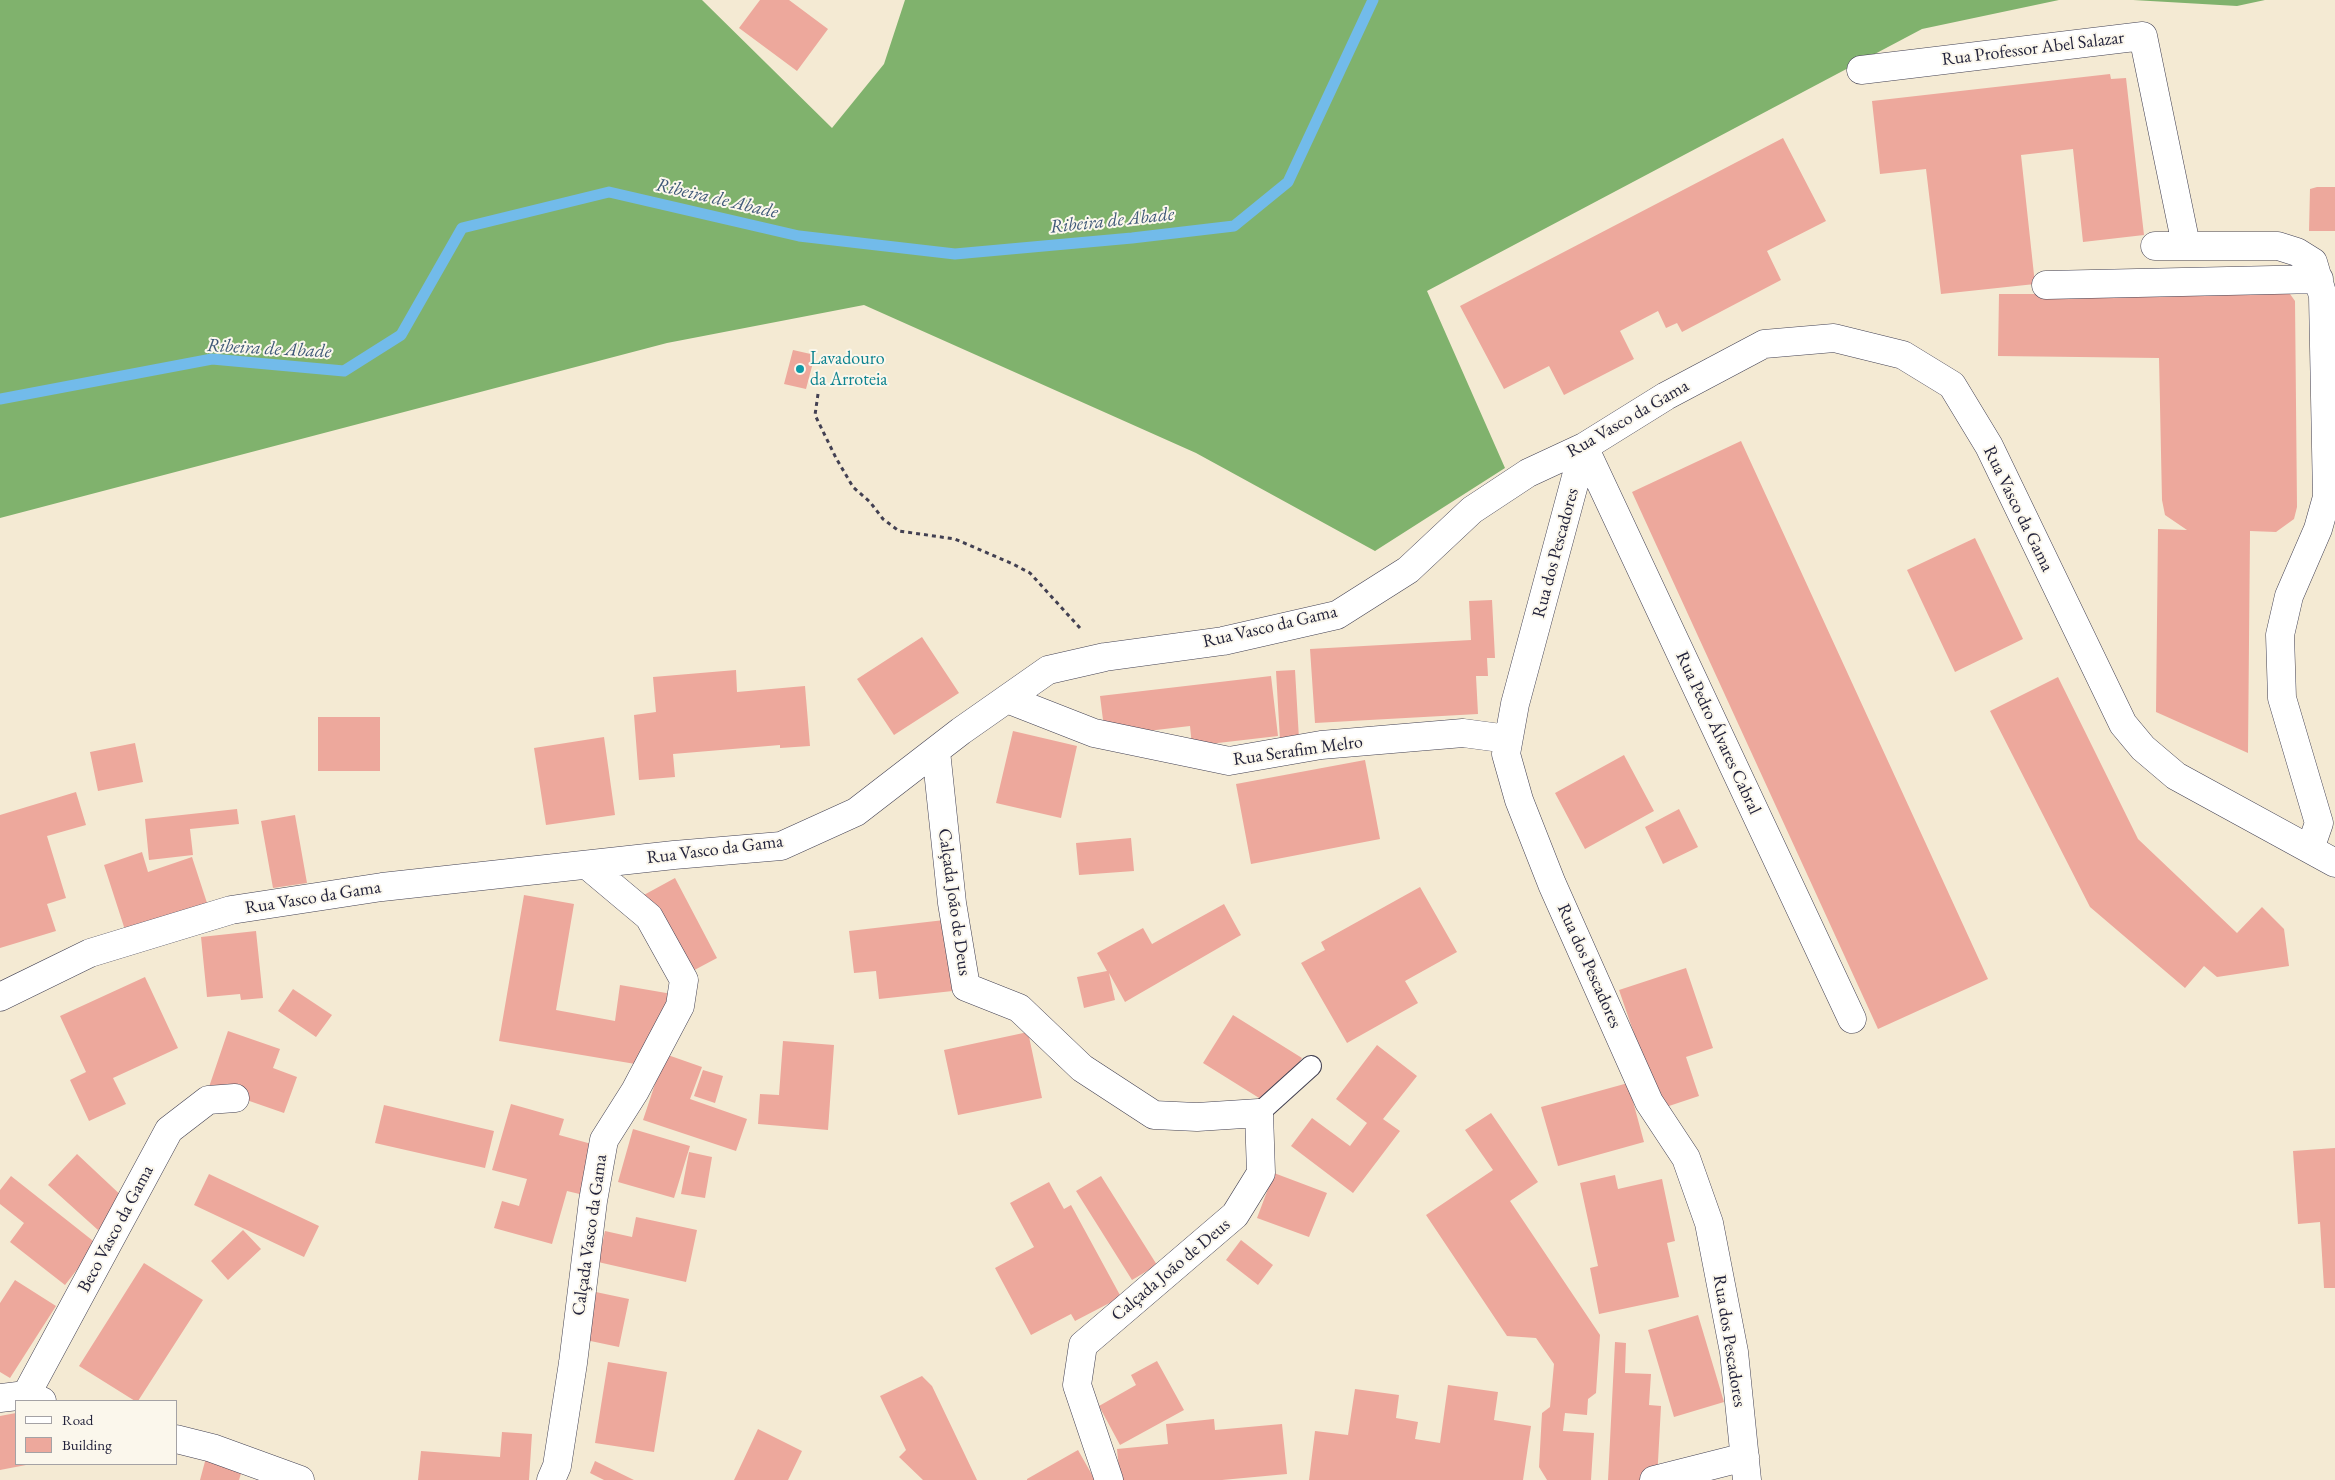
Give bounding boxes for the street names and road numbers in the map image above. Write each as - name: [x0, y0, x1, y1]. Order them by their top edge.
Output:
- street label: Rua Professor Abel Salazar: [1940, 27, 2126, 71]
- street label: Rua Vasco da Gama: [1563, 375, 1693, 463]
- street label: Rua Vasco da Gama: [1978, 443, 2058, 575]
- street label: Rua dos Pescadores: [1528, 486, 1584, 620]
- street label: Rua Vasco da Gama: [1201, 601, 1339, 653]
- street label: Rua Pedro Álvares Cabral: [1671, 648, 1765, 818]
- street label: Rua Serafim Melro: [1232, 731, 1364, 771]
- street label: Calçada João de Deus: [933, 827, 975, 977]
- street label: Rua Vasco da Gama: [646, 831, 784, 869]
- street label: Rua Vasco da Gama: [244, 877, 382, 919]
- street label: Rua dos Pescadores: [1552, 901, 1626, 1031]
- street label: Calçada Vasco da Gama: [568, 1153, 612, 1317]
- street label: Beco Vasco da Gama: [73, 1162, 159, 1296]
- street label: Calçada João de Deus: [1107, 1214, 1235, 1326]
- street label: Rua dos Pescadores: [1708, 1273, 1750, 1409]

